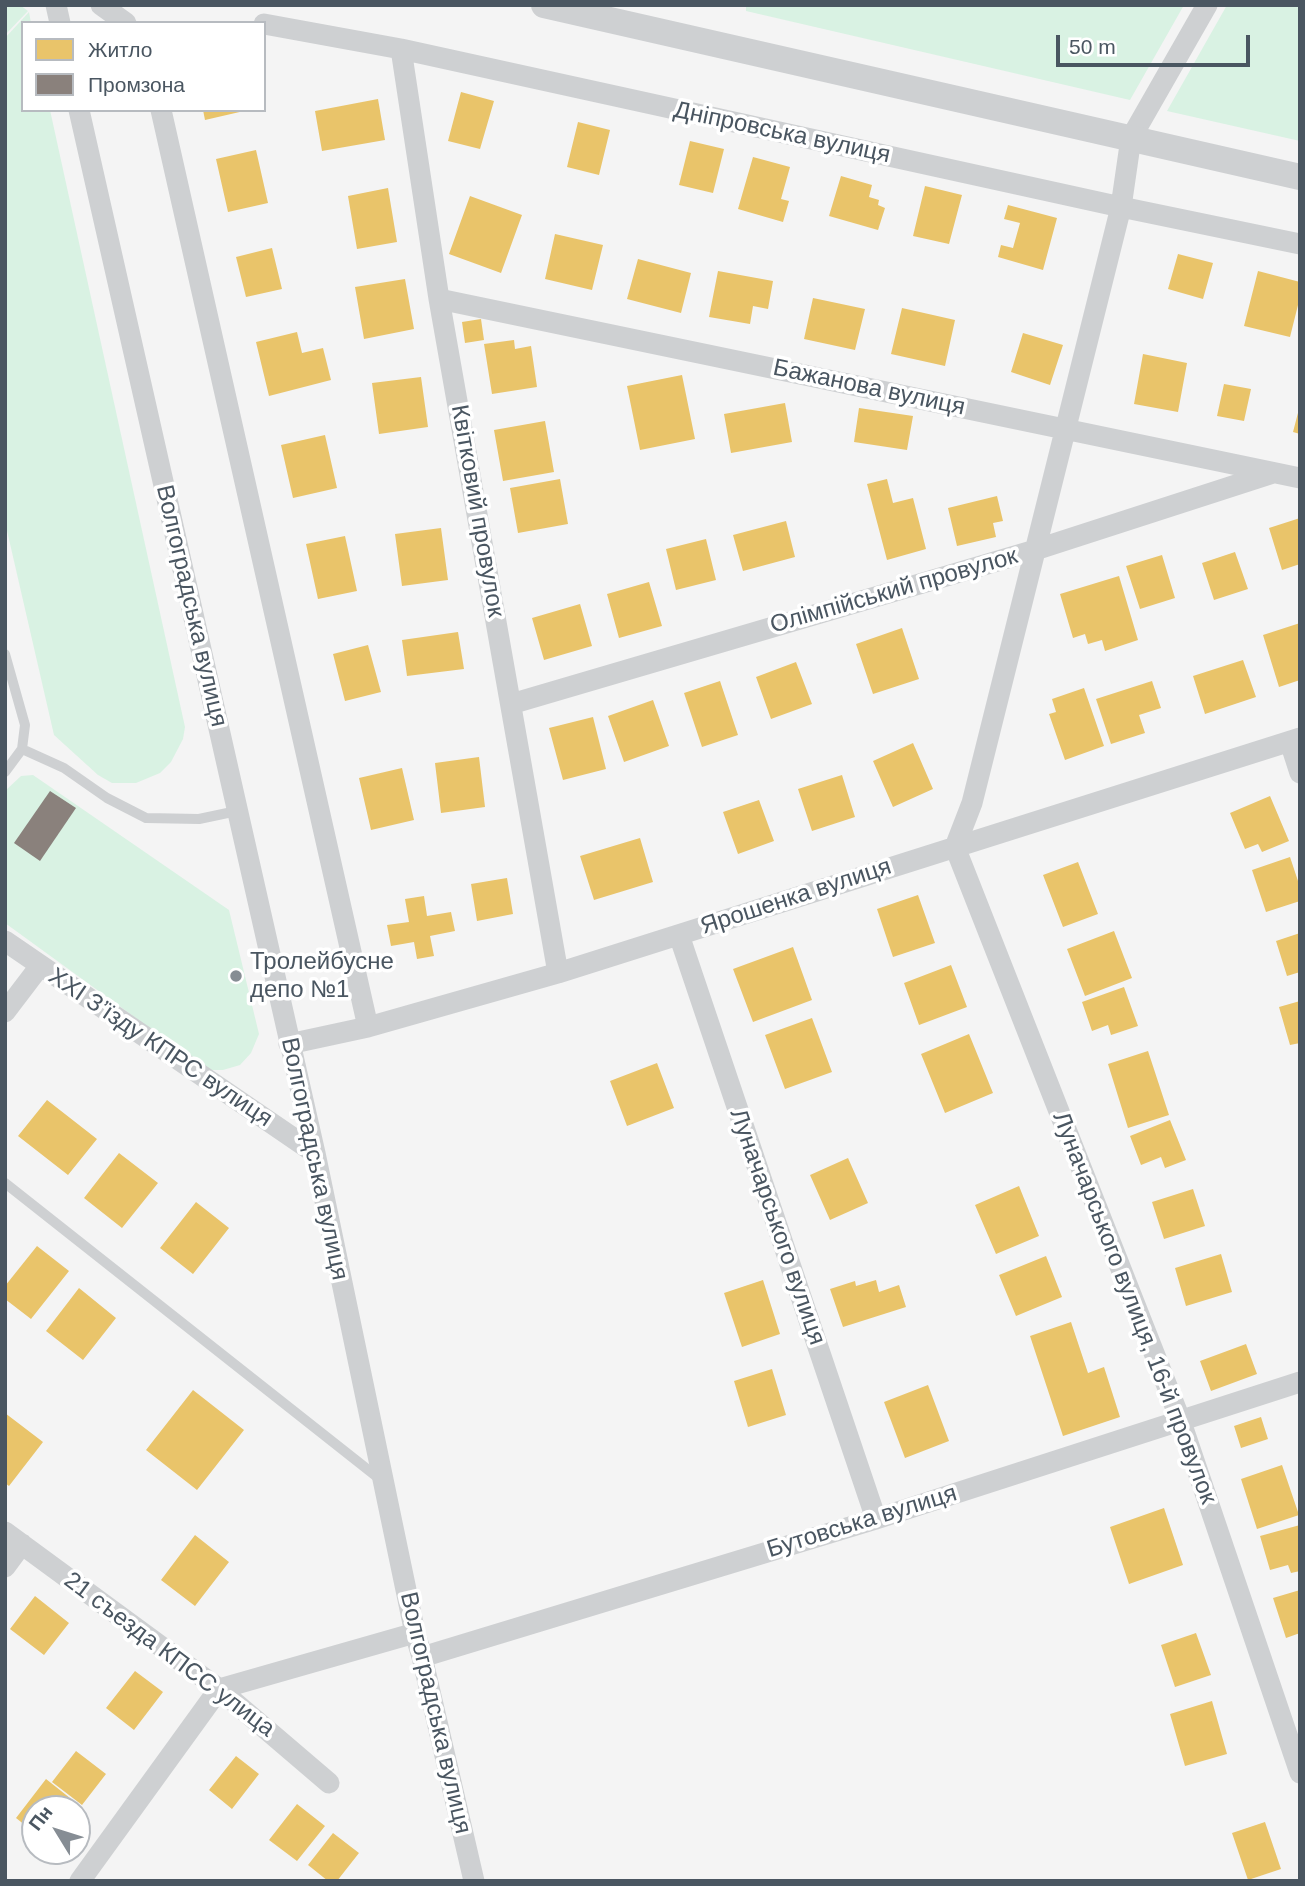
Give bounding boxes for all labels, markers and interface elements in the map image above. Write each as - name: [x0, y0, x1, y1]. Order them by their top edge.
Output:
- legend: [21, 21, 266, 112]
- scale bar: [1060, 21, 1254, 65]
- text: 50 m: [1069, 35, 1116, 58]
- text: Житло: [88, 38, 152, 61]
- text: Промзона: [88, 73, 185, 96]
- street label: Дніпровська вулиця: [671, 96, 893, 170]
- street label: Бажанова вулиця: [770, 354, 968, 422]
- street label: Квітковий провулок: [444, 403, 510, 619]
- street label: Волгоградська вулиця: [149, 482, 233, 730]
- street label: Олімпійський провулок: [767, 542, 1021, 640]
- street label: Ярошенка вулиця: [697, 853, 895, 941]
- place label: Тролейбусне депо №1: [250, 948, 394, 1004]
- street label: XXI З’їзду КПРС вулиця: [43, 962, 277, 1134]
- marker: Тролейбусне депо №1: [228, 968, 244, 984]
- street label: Волгоградська вулиця: [274, 1035, 354, 1283]
- street label: Луначарського вулиця: [723, 1105, 831, 1349]
- street label: Луначарського вулиця, 16-й провулок: [1046, 1108, 1222, 1508]
- street label: Бутовська вулиця: [764, 1479, 960, 1565]
- street label: 21 съезда КПСС улица: [58, 1566, 280, 1744]
- street label: Волгоградська вулиця: [393, 1589, 477, 1837]
- north arrow: [21, 1795, 91, 1865]
- text: Пн: [25, 1802, 57, 1834]

